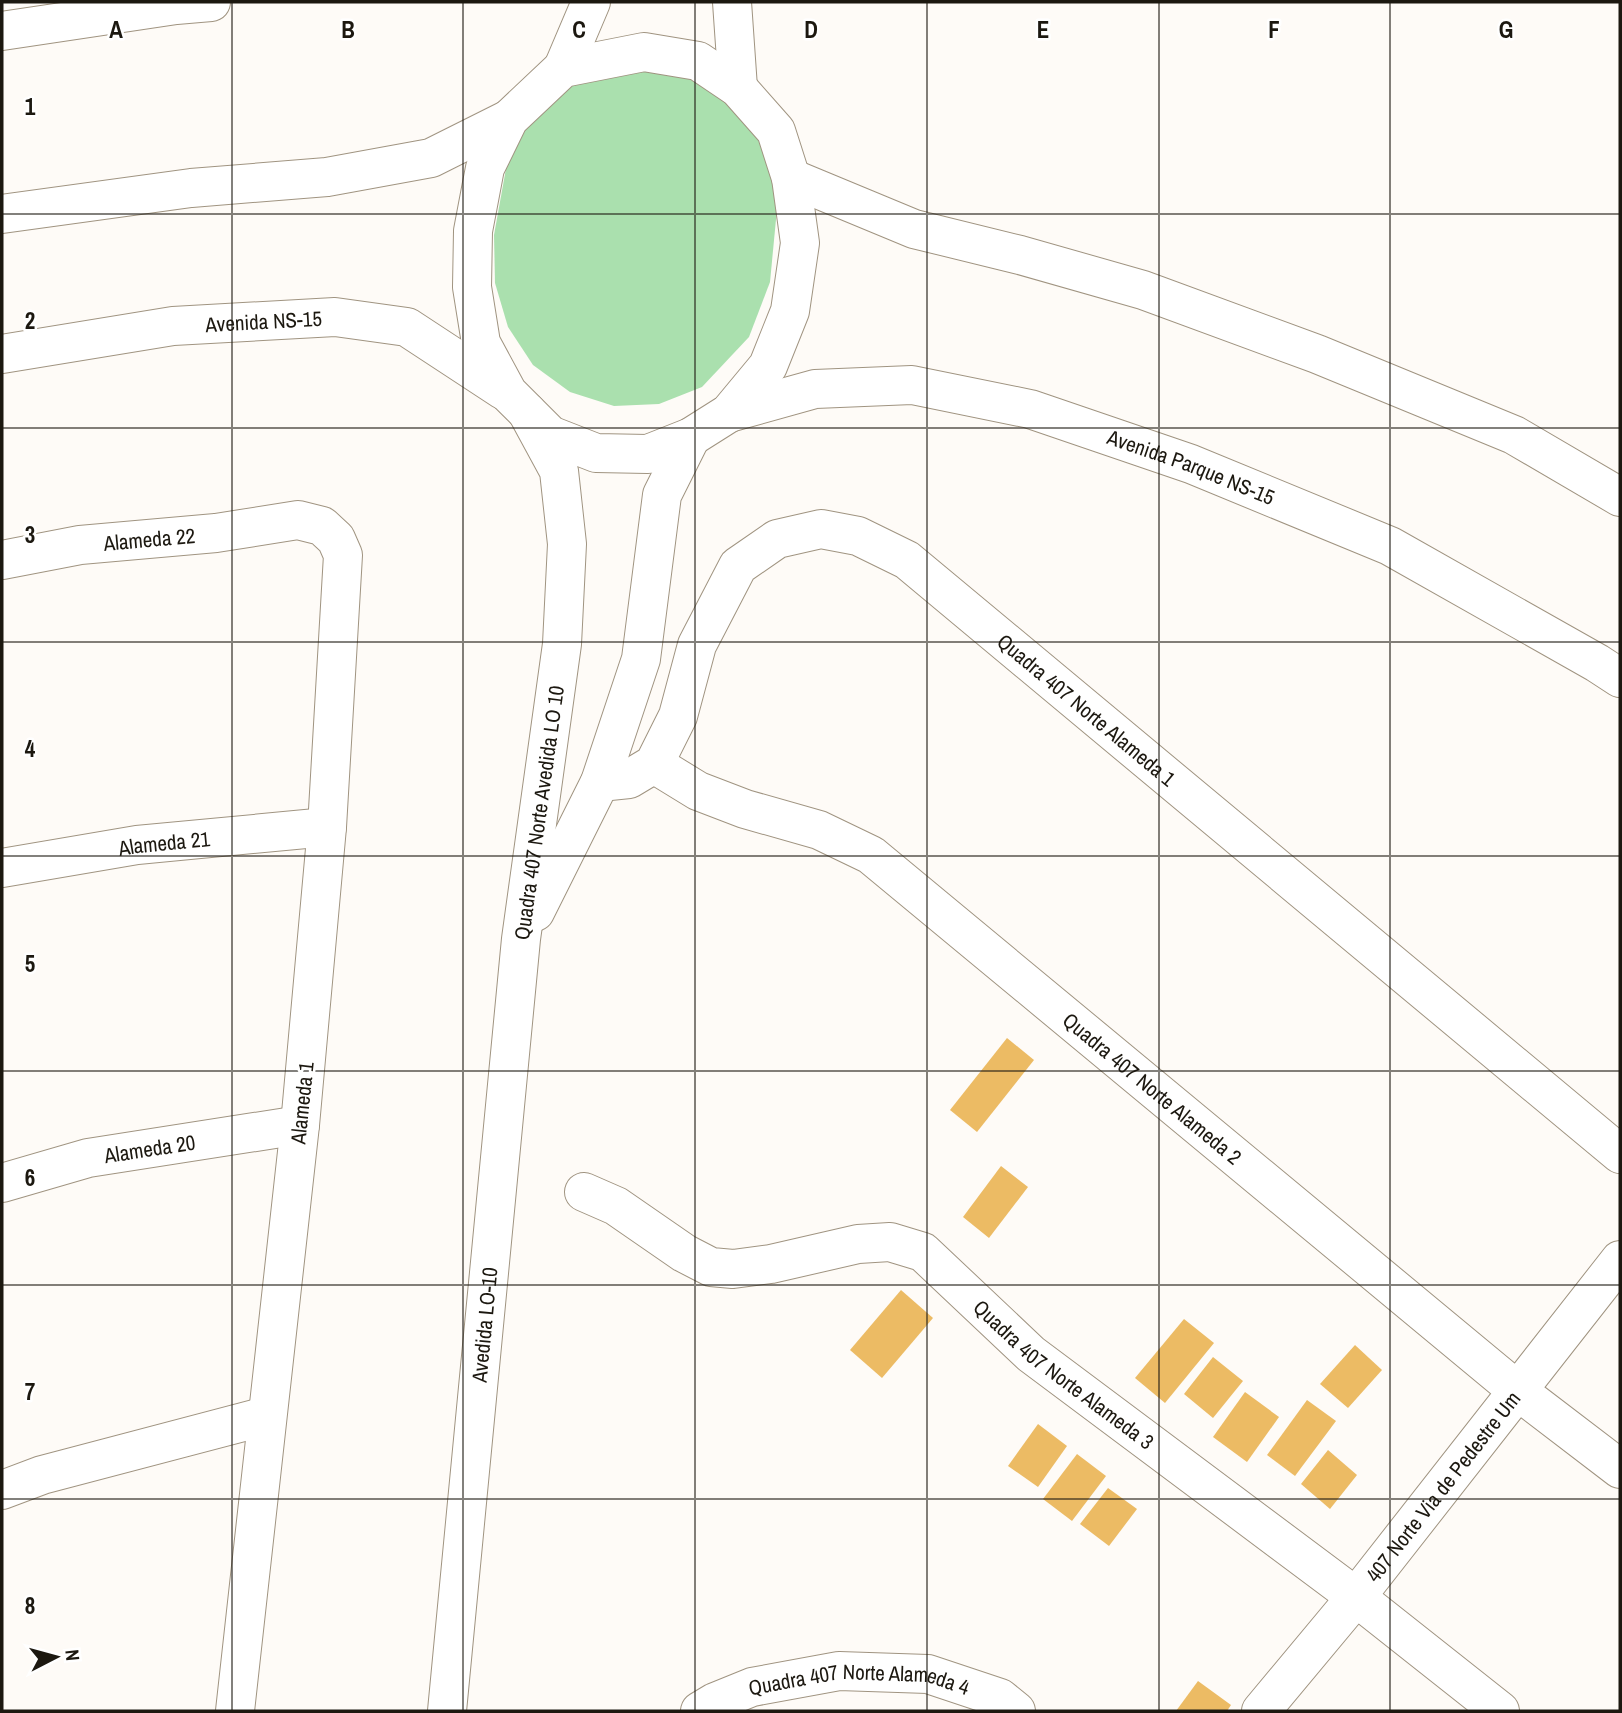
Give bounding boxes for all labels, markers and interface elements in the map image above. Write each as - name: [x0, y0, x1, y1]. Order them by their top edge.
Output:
- text: A: [109, 14, 123, 45]
- text: B: [341, 14, 355, 45]
- text: C: [572, 14, 586, 45]
- text: D: [804, 14, 818, 45]
- text: E: [1037, 14, 1049, 45]
- text: F: [1268, 14, 1280, 45]
- text: G: [1499, 14, 1513, 45]
- text: 1: [25, 91, 36, 122]
- street label: Avenida NS-15: [204, 303, 323, 339]
- text: 2: [25, 305, 35, 336]
- street label: Avenida Parque NS-15: [1103, 422, 1279, 512]
- text: 3: [25, 519, 35, 550]
- street label: Alameda 22: [101, 520, 196, 557]
- street label: Quadra 407 Norte Alameda 1: [991, 627, 1182, 793]
- street label: Quadra 407 Norte Avedida LO 10: [507, 684, 571, 942]
- text: 4: [25, 733, 36, 764]
- street label: Alameda 21: [115, 824, 211, 863]
- text: 5: [25, 948, 35, 979]
- street label: Quadra 407 Norte Alameda 2: [1057, 1005, 1248, 1171]
- street label: Alameda 1: [283, 1060, 321, 1146]
- street label: Alameda 20: [101, 1127, 197, 1170]
- text: 6: [25, 1162, 35, 1193]
- street label: Avedida LO-10: [464, 1266, 504, 1385]
- street label: Quadra 407 Norte Alameda 3: [967, 1293, 1160, 1456]
- text: 7: [25, 1376, 35, 1407]
- street label: 407 Norte Via de Pedestre Um: [1359, 1385, 1527, 1588]
- text: 8: [25, 1590, 35, 1621]
- north arrow: [21, 1622, 91, 1692]
- text: N: [59, 1648, 86, 1662]
- street label: Quadra 407 Norte Alameda 4: [746, 1656, 974, 1702]

